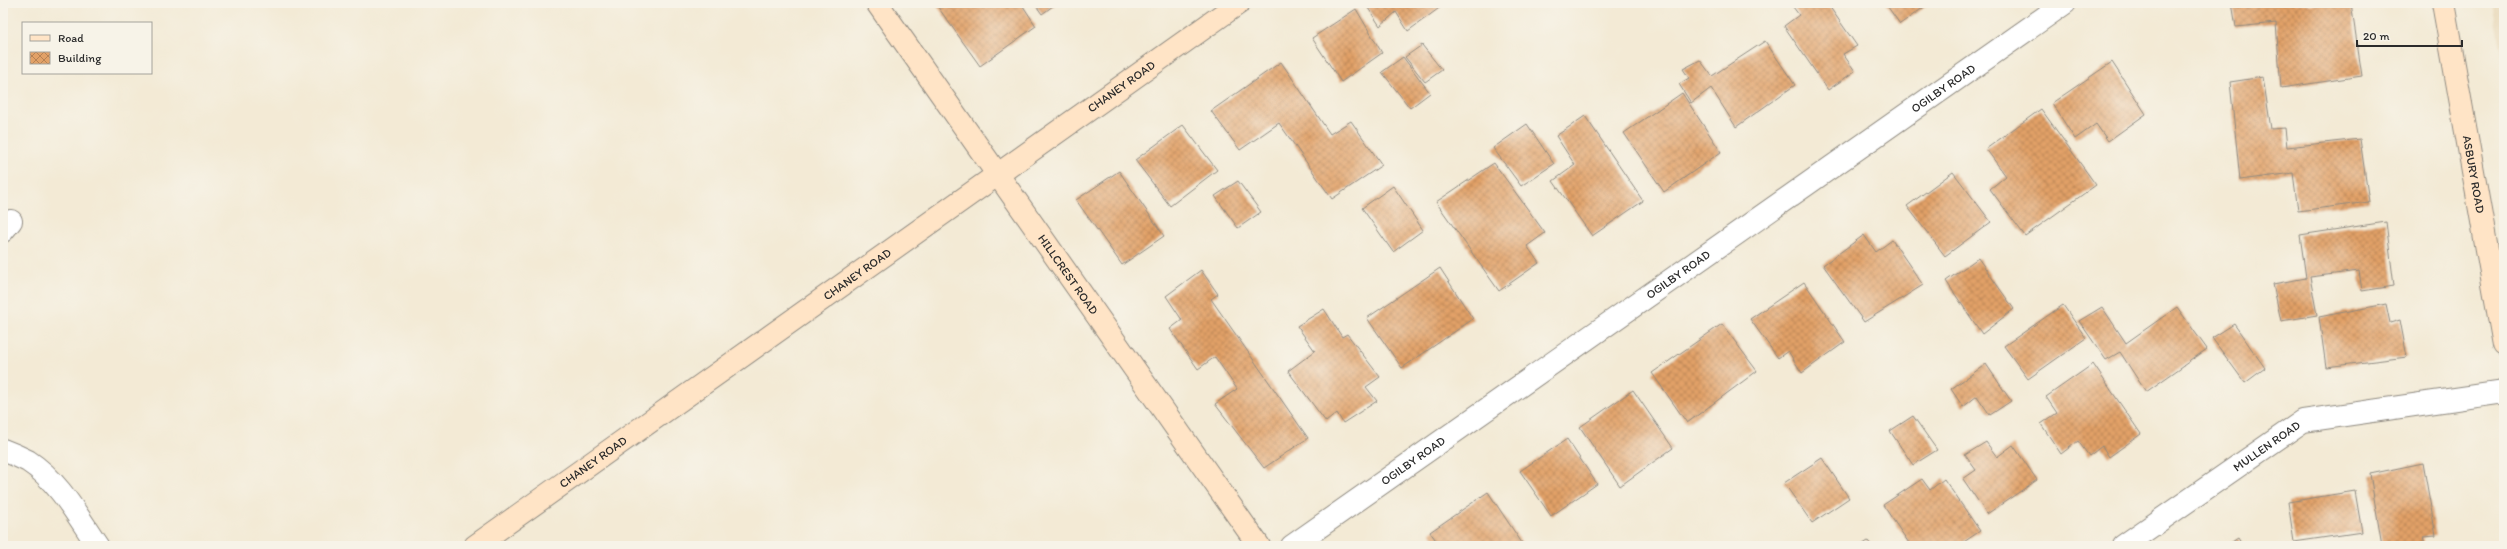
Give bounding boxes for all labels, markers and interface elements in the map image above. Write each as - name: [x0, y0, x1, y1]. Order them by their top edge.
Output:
- legend: [22, 22, 152, 74]
- scale bar: [2357, 22, 2462, 48]
- text: 20 m: [2363, 29, 2390, 43]
- text: Road: [58, 31, 84, 45]
- text: Building: [58, 51, 102, 65]
- street label: CHANEY ROAD: [1085, 58, 1158, 115]
- street label: OGILBY ROAD: [1909, 61, 1978, 116]
- street label: ASBURY ROAD: [2460, 134, 2487, 214]
- street label: HILLCREST ROAD: [1035, 232, 1101, 317]
- street label: CHANEY ROAD: [821, 245, 894, 303]
- street label: OGILBY ROAD: [1643, 247, 1713, 302]
- street label: MULLEN ROAD: [2230, 418, 2303, 474]
- street label: CHANEY ROAD: [557, 433, 630, 491]
- street label: OGILBY ROAD: [1378, 434, 1448, 488]

